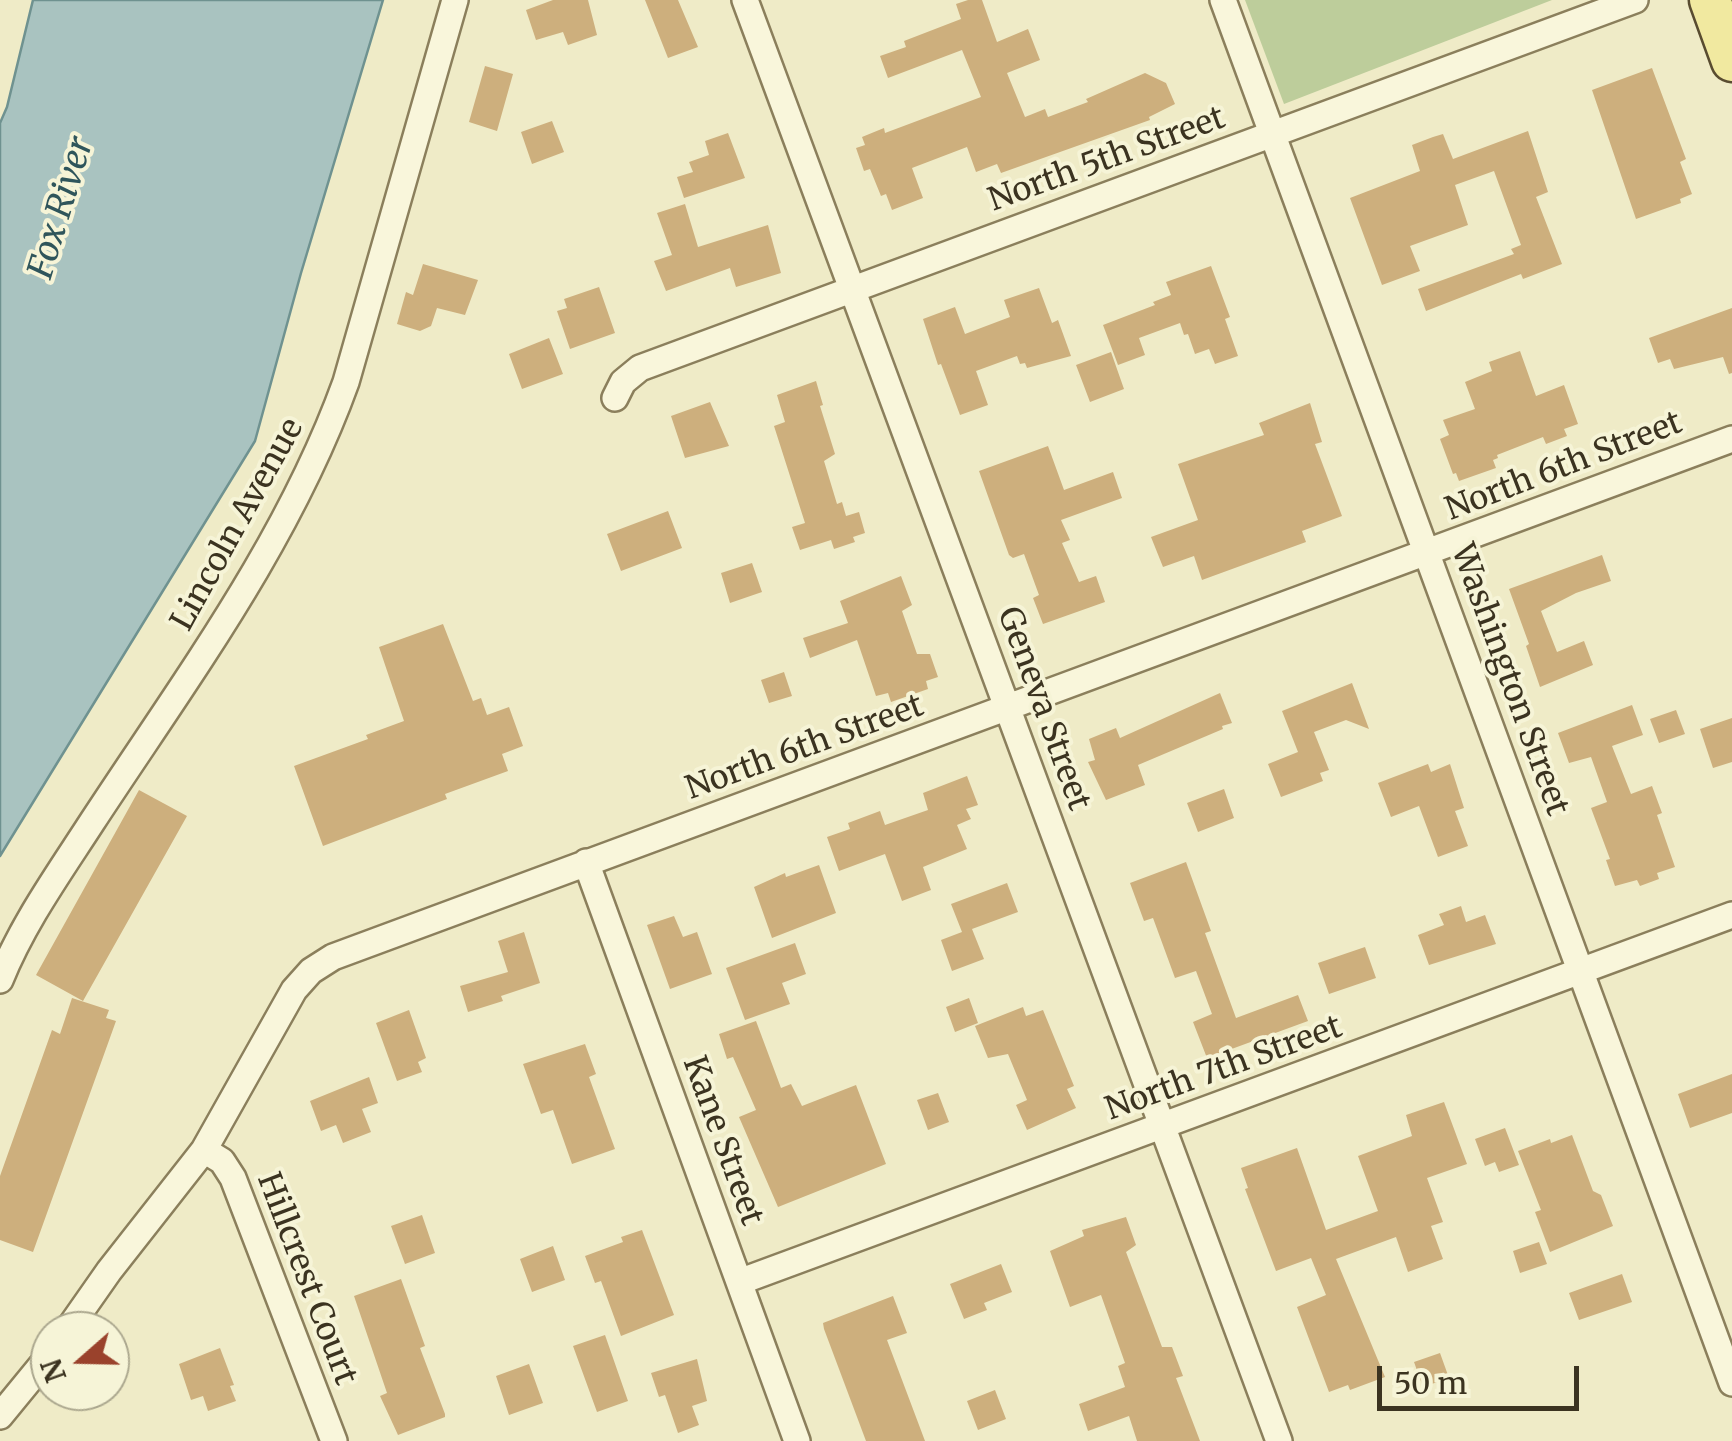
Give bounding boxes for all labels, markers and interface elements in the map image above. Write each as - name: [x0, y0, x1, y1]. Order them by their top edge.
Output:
- street label: North 5th Street: [984, 99, 1230, 221]
- water label: Fox River: [21, 132, 103, 284]
- street label: North 6th Street: [1440, 404, 1688, 530]
- street label: Lincoln Avenue: [164, 412, 312, 638]
- street label: Washington Street: [1442, 539, 1576, 821]
- street label: Geneva Street: [989, 602, 1097, 816]
- street label: North 6th Street: [681, 687, 929, 809]
- street label: North 7th Street: [1101, 1008, 1347, 1130]
- street label: Kane Street: [674, 1051, 770, 1231]
- street label: Hillcrest Court: [248, 1168, 364, 1390]
- north arrow: [30, 1311, 130, 1411]
- scale bar: [1382, 1346, 1584, 1408]
- text: N: [33, 1354, 74, 1387]
- text: 50 m: [1394, 1364, 1467, 1402]

